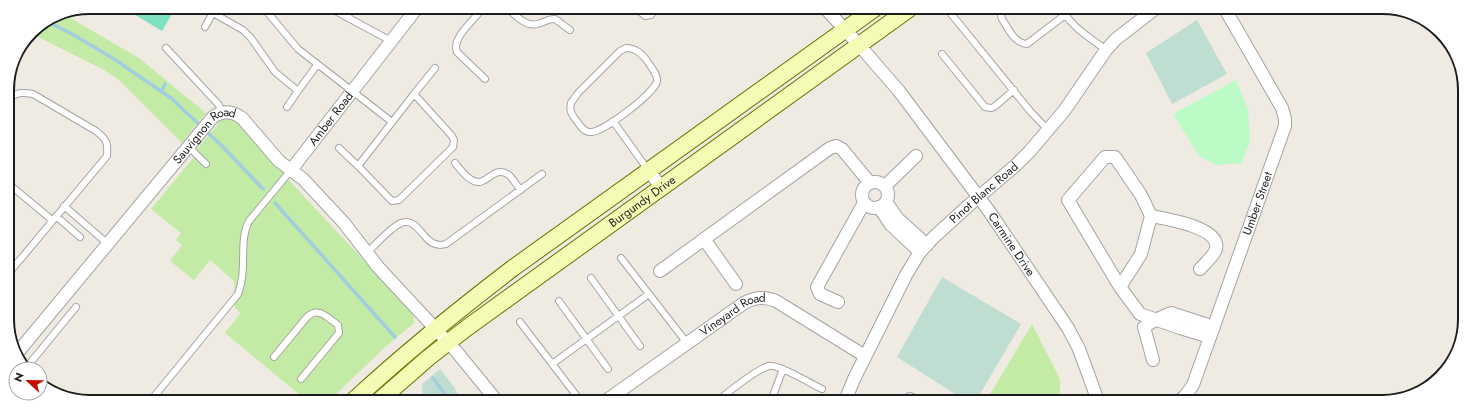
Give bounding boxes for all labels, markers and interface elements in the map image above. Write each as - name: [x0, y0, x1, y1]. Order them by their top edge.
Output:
- street label: Amber Road: [304, 88, 358, 149]
- street label: Sauvignon Road: [169, 103, 238, 168]
- street label: Pinot Blanc Road: [945, 158, 1022, 228]
- street label: Umber Street: [1238, 169, 1277, 238]
- street label: Burgundy Drive: [605, 171, 679, 232]
- street label: Carmine Drive: [983, 209, 1040, 280]
- street label: Vineyard Road: [696, 289, 766, 341]
- north arrow: [8, 361, 48, 401]
- text: N: [10, 370, 28, 384]

